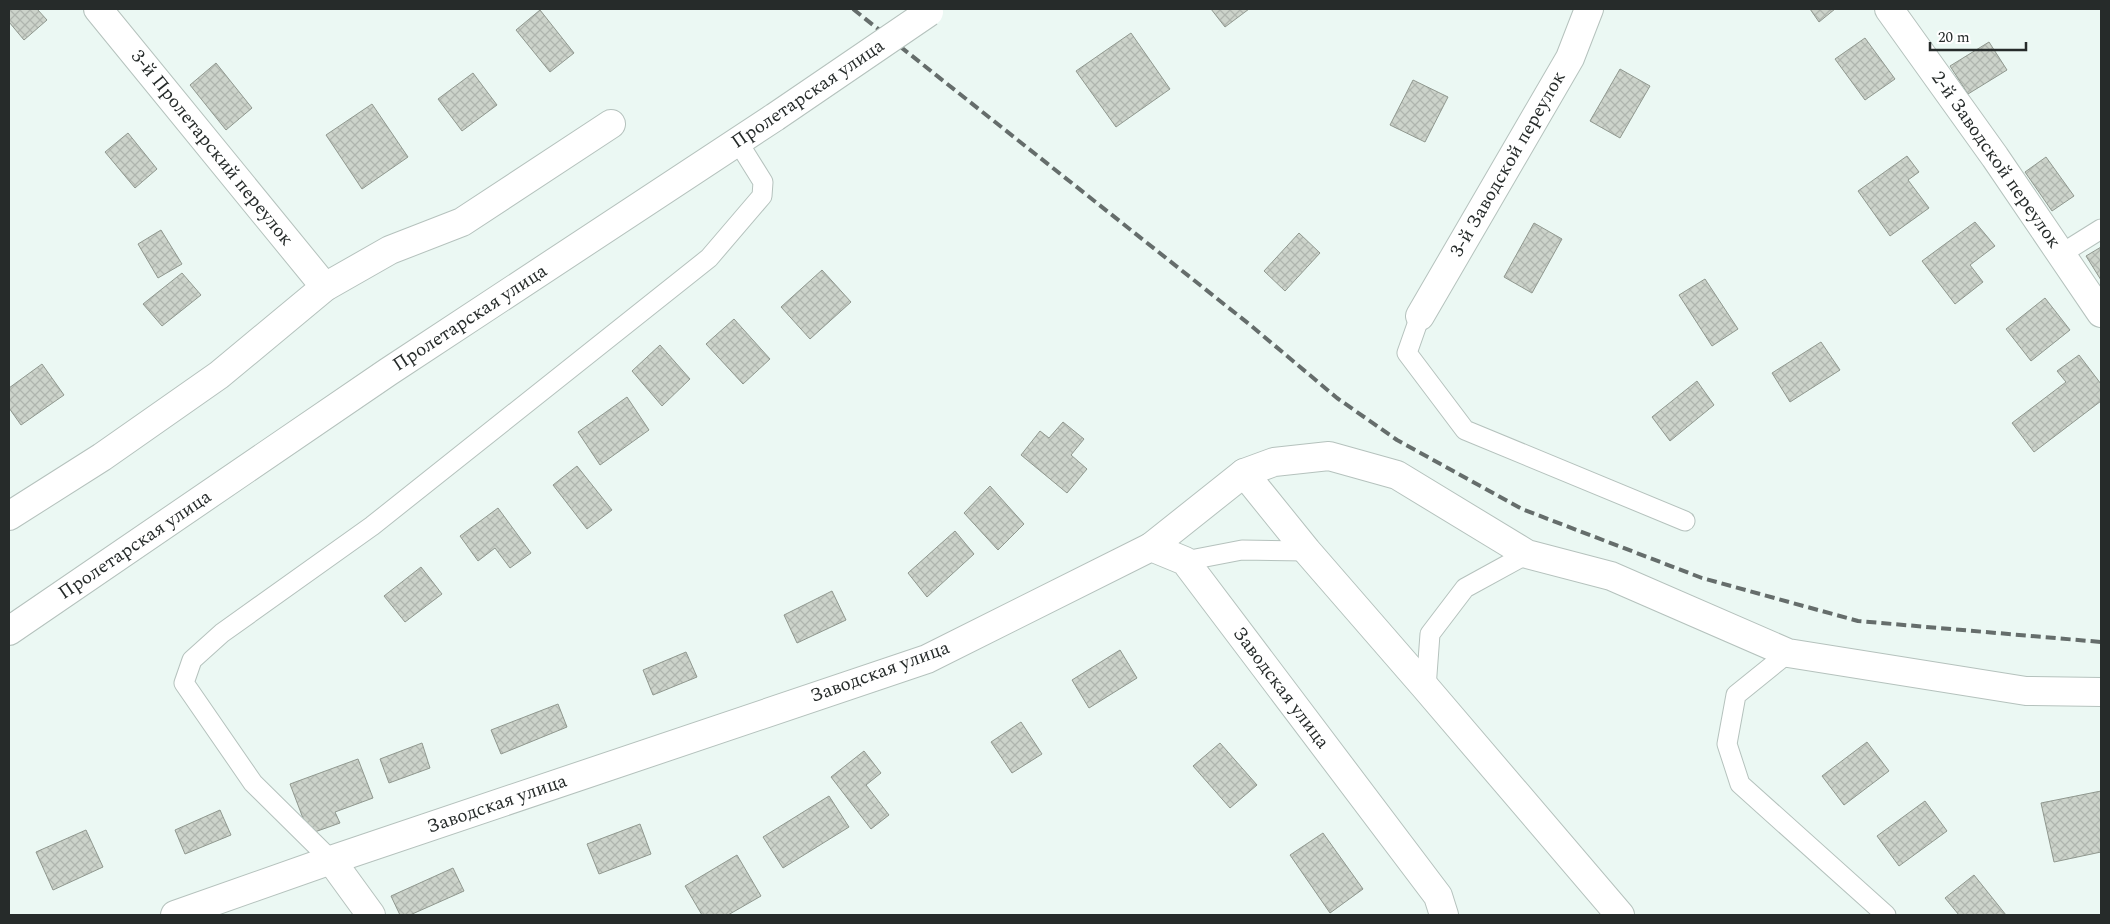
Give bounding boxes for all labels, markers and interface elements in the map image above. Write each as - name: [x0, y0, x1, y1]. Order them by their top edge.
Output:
- scale bar: [1930, 20, 2026, 52]
- text: 20 m: [1938, 26, 1970, 49]
- street label: Пролетарская улица: [725, 31, 891, 156]
- street label: 3-й Пролетарский переулок: [123, 43, 301, 253]
- street label: 3-й Заводской переулок: [1443, 65, 1573, 262]
- street label: 2-й Заводской переулок: [1924, 65, 2069, 255]
- street label: Пролетарская улица: [387, 257, 554, 379]
- street label: Пролетарская улица: [52, 482, 218, 607]
- street label: Заводская улица: [1225, 621, 1337, 756]
- street label: Заводская улица: [806, 633, 954, 711]
- street label: Заводская улица: [423, 766, 572, 842]

